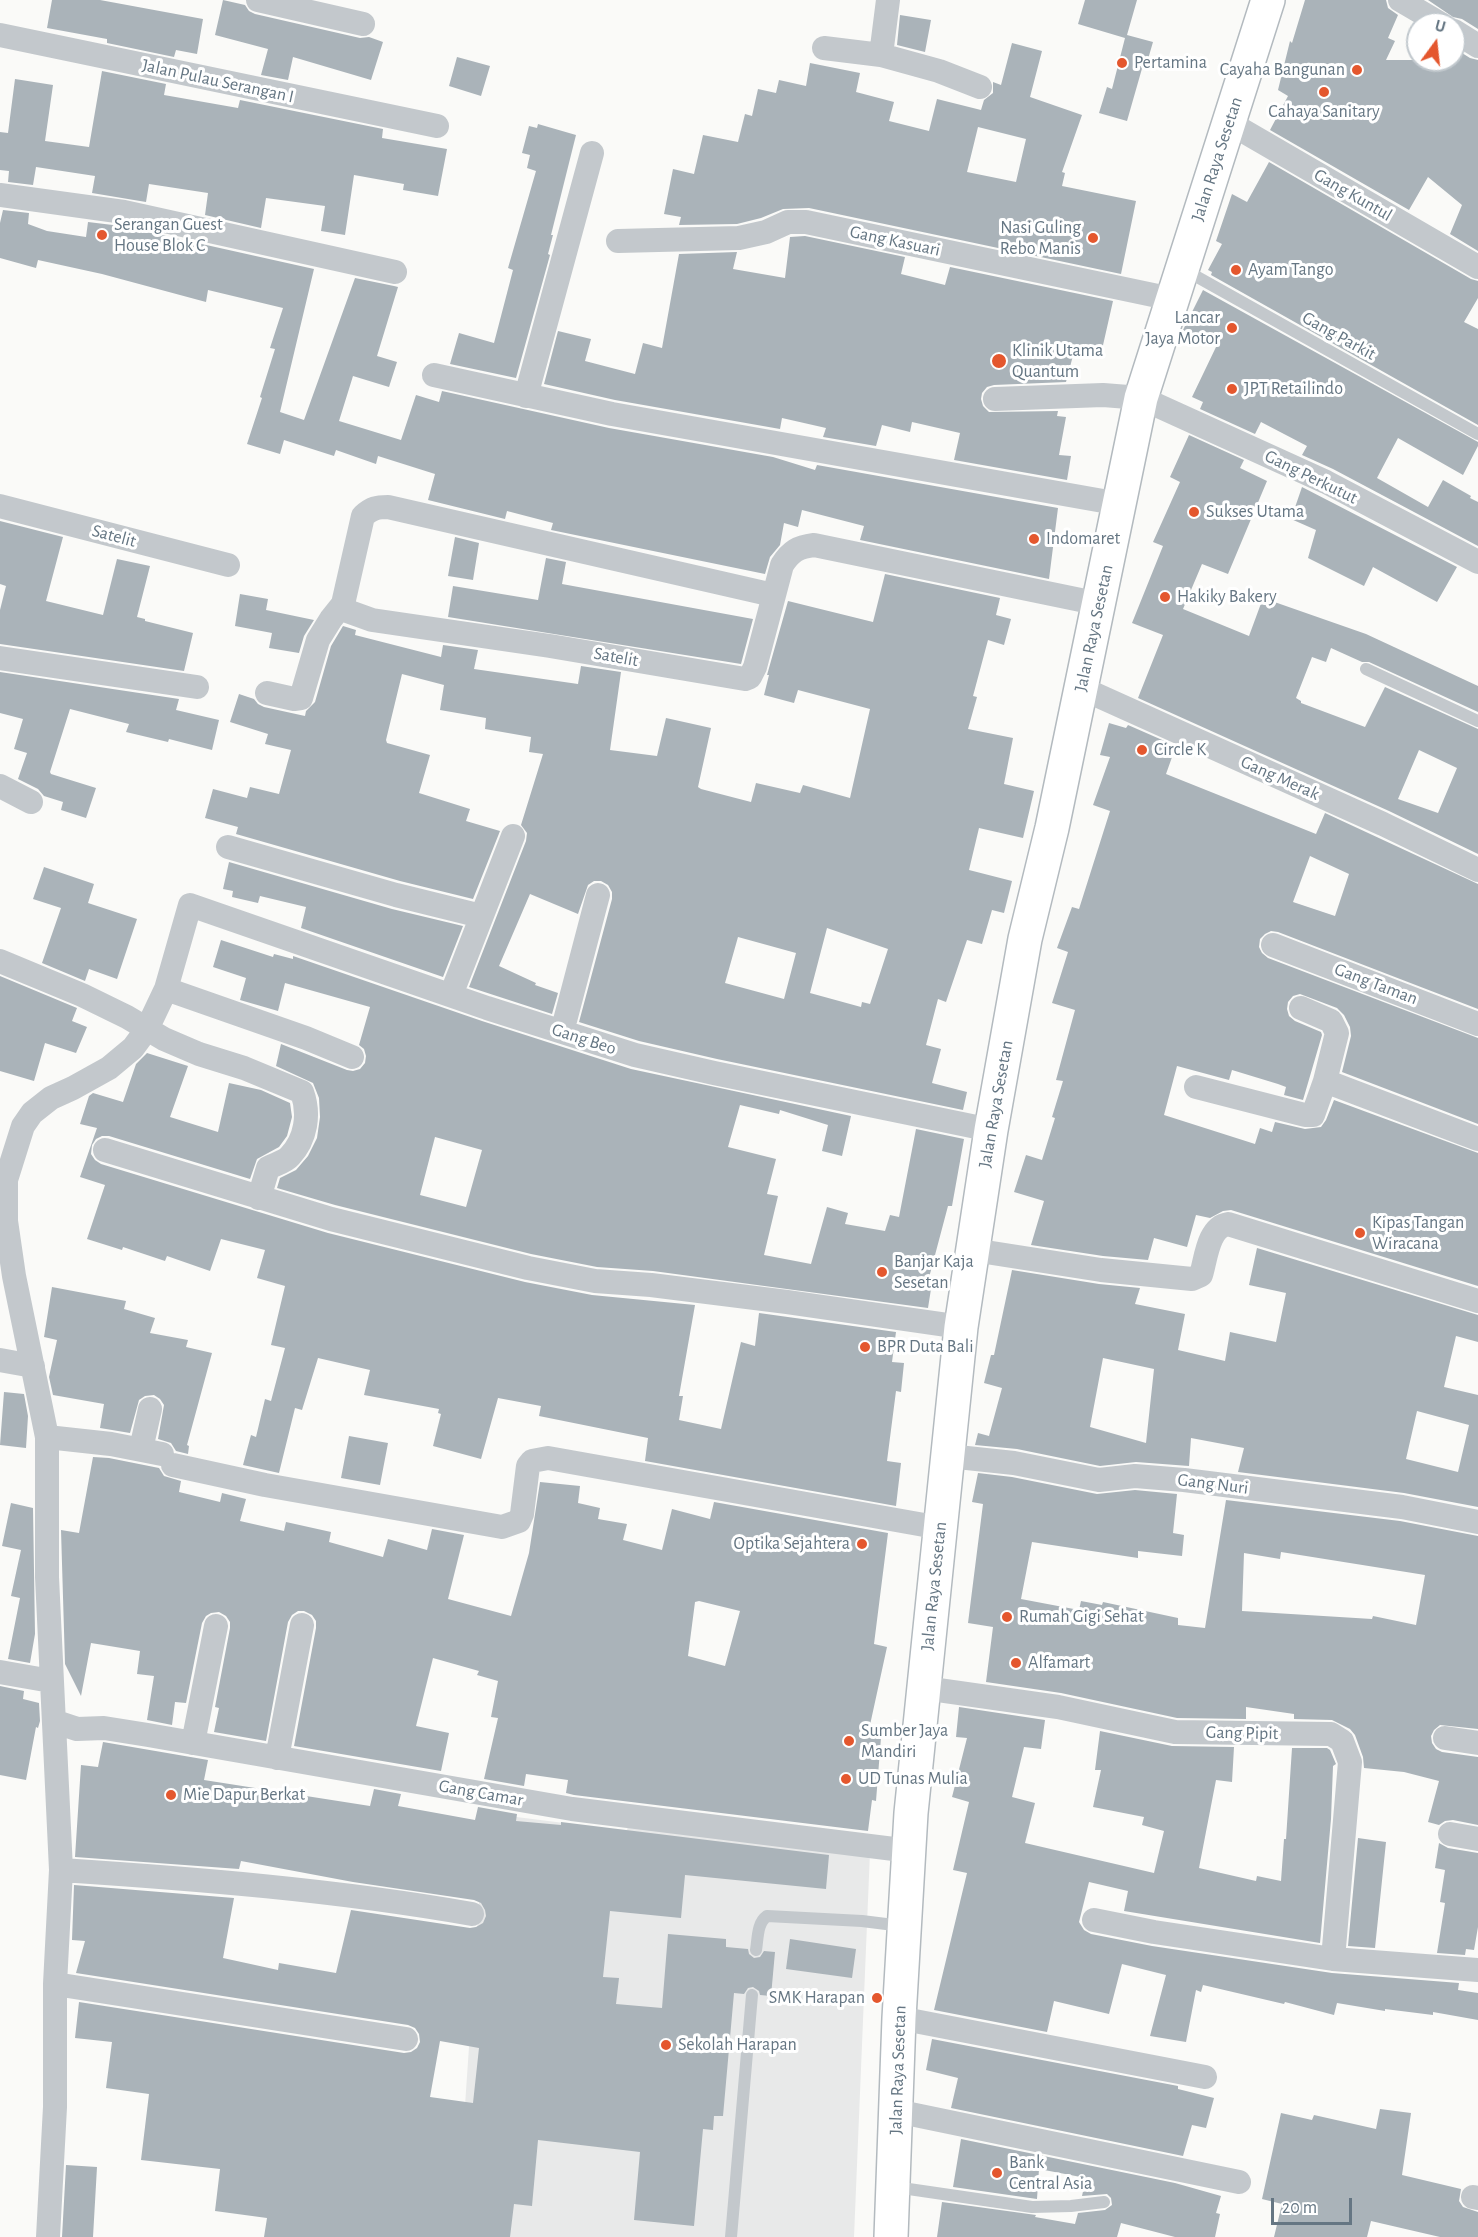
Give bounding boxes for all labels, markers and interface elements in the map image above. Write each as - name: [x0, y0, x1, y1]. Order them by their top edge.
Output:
- north arrow: [1406, 12, 1466, 72]
- text: U: [1433, 17, 1447, 36]
- place label: Pertamina: [1134, 52, 1207, 74]
- street label: Jalan Pulau Serangan I: [140, 54, 296, 108]
- marker: Pertamina: [1115, 56, 1129, 70]
- place label: Cayaha Bangunan: [1220, 59, 1345, 81]
- marker: Cayaha Bangunan: [1350, 63, 1364, 77]
- marker: Cahaya Sanitary: [1317, 85, 1331, 99]
- street label: Jalan Raya Sesetan: [1187, 94, 1247, 224]
- place label: Cahaya Sanitary: [1268, 101, 1380, 123]
- street label: Gang Kuntul: [1310, 164, 1396, 226]
- place label: Serangan Guest House Blok C: [114, 214, 223, 256]
- place label: Nasi Guling Rebo Manis: [1000, 217, 1081, 260]
- street label: Gang Kasuari: [848, 221, 942, 261]
- marker: Serangan Guest House Blok C: [95, 228, 109, 242]
- marker: Nasi Guling Rebo Manis: [1086, 231, 1100, 245]
- place label: Ayam Tango: [1248, 259, 1334, 281]
- marker: Ayam Tango: [1229, 263, 1243, 277]
- place label: Lancar Jaya Motor: [1145, 307, 1220, 350]
- street label: Gang Parkit: [1298, 307, 1380, 365]
- marker: Lancar Jaya Motor: [1225, 321, 1239, 335]
- place label: Klinik Utama Quantum: [1012, 340, 1103, 382]
- marker: Klinik Utama Quantum: [990, 352, 1008, 370]
- place label: JPT Retailindo: [1244, 378, 1343, 400]
- marker: JPT Retailindo: [1225, 382, 1239, 396]
- street label: Gang Perkutut: [1261, 445, 1361, 509]
- place label: Sukses Utama: [1206, 501, 1304, 523]
- marker: Sukses Utama: [1187, 505, 1201, 519]
- street label: Satelit: [90, 520, 138, 552]
- place label: Indomaret: [1046, 528, 1120, 550]
- marker: Indomaret: [1027, 532, 1041, 546]
- street label: Jalan Raya Sesetan: [1070, 563, 1118, 693]
- place label: Hakiky Bakery: [1177, 586, 1277, 608]
- marker: Hakiky Bakery: [1158, 590, 1172, 604]
- street label: Satelit: [592, 642, 640, 672]
- place label: Circle K: [1154, 739, 1206, 761]
- marker: Circle K: [1135, 743, 1149, 757]
- street label: Gang Merak: [1237, 751, 1323, 805]
- street label: Gang Taman: [1331, 958, 1421, 1010]
- street label: Gang Beo: [549, 1018, 619, 1060]
- street label: Jalan Raya Sesetan: [974, 1038, 1018, 1170]
- place label: Kipas Tangan Wiracana: [1372, 1212, 1464, 1254]
- marker: Kipas Tangan Wiracana: [1353, 1226, 1367, 1240]
- place label: Banjar Kaja Sesetan: [894, 1251, 974, 1294]
- marker: Banjar Kaja Sesetan: [875, 1265, 889, 1279]
- place label: BPR Duta Bali: [877, 1336, 974, 1358]
- marker: BPR Duta Bali: [858, 1340, 872, 1354]
- street label: Gang Nuri: [1176, 1469, 1250, 1499]
- street label: Jalan Raya Sesetan: [916, 1521, 952, 1651]
- place label: Optika Sejahtera: [734, 1533, 850, 1555]
- marker: Optika Sejahtera: [855, 1537, 869, 1551]
- place label: Rumah Gigi Sehat: [1019, 1606, 1144, 1628]
- marker: Rumah Gigi Sehat: [1000, 1610, 1014, 1624]
- place label: Alfamart: [1028, 1652, 1090, 1674]
- marker: Alfamart: [1009, 1656, 1023, 1670]
- place label: Sumber Jaya Mandiri: [861, 1720, 948, 1762]
- street label: Gang Pipit: [1205, 1722, 1279, 1744]
- marker: Sumber Jaya Mandiri: [842, 1734, 856, 1748]
- place label: UD Tunas Mulia: [858, 1768, 968, 1790]
- marker: UD Tunas Mulia: [839, 1772, 853, 1786]
- street label: Gang Camar: [437, 1775, 525, 1811]
- place label: Mie Dapur Berkat: [183, 1784, 305, 1806]
- marker: Mie Dapur Berkat: [164, 1788, 178, 1802]
- place label: SMK Harapan: [769, 1987, 865, 2009]
- marker: SMK Harapan: [870, 1991, 884, 2005]
- street label: Jalan Raya Sesetan: [885, 2005, 911, 2135]
- place label: Sekolah Harapan: [678, 2034, 797, 2056]
- marker: Sekolah Harapan: [659, 2038, 673, 2052]
- place label: Bank Central Asia: [1009, 2152, 1092, 2194]
- marker: Bank Central Asia: [990, 2166, 1004, 2180]
- scale bar: [1274, 2186, 1355, 2224]
- text: 20 m: [1282, 2199, 1317, 2217]

